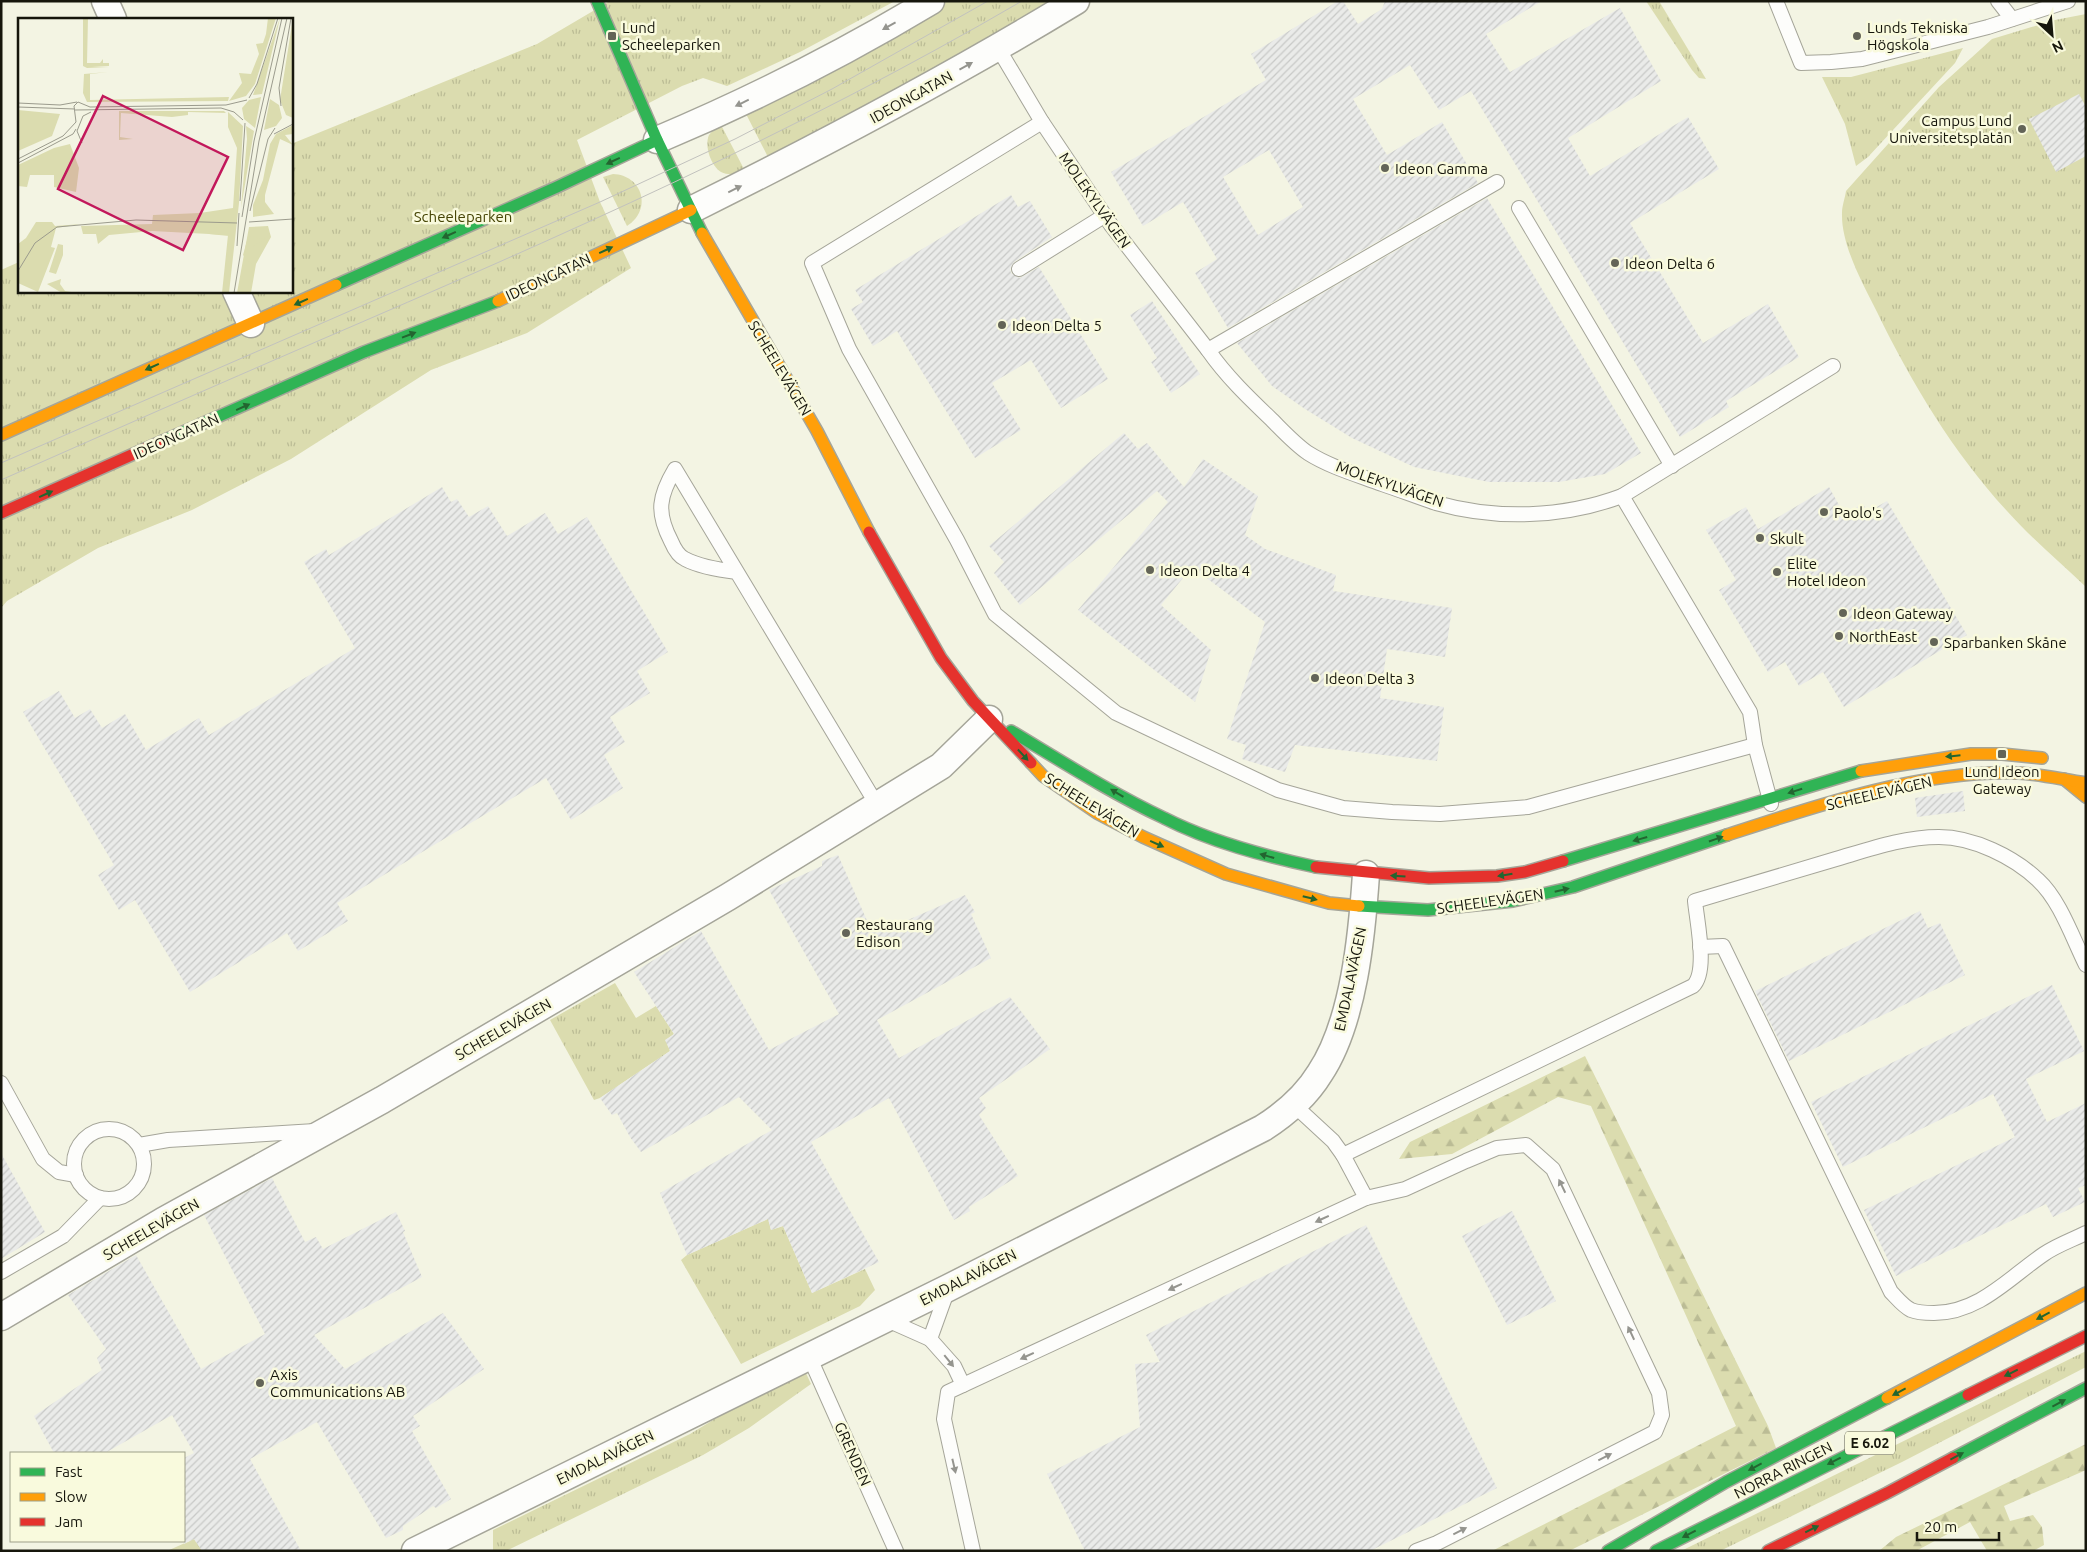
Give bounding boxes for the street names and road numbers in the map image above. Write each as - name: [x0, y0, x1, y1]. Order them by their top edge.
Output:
- street label: IDEONGATAN: [867, 67, 955, 127]
- street label: MOLEKYLVÄGEN: [1056, 149, 1134, 251]
- street label: IDEONGATAN: [503, 250, 593, 304]
- street label: SCHEELEVÄGEN: [745, 317, 815, 419]
- street label: IDEONGATAN: [131, 410, 221, 462]
- street label: MOLEKYLVÄGEN: [1334, 458, 1446, 510]
- street label: SCHEELEVÄGEN: [1042, 769, 1142, 841]
- street label: SCHEELEVÄGEN: [1825, 773, 1933, 813]
- street label: SCHEELEVÄGEN: [1435, 885, 1545, 917]
- street label: EMDALAVÄGEN: [1331, 925, 1369, 1033]
- street label: SCHEELEVÄGEN: [452, 995, 554, 1063]
- street label: SCHEELEVÄGEN: [100, 1195, 202, 1263]
- street label: EMDALAVÄGEN: [917, 1245, 1019, 1309]
- street label: GRENDEN: [831, 1419, 875, 1489]
- street label: EMDALAVÄGEN: [554, 1426, 656, 1488]
- road number: E 6.02: [1845, 1432, 1895, 1455]
- street label: NORRA RINGEN: [1731, 1438, 1835, 1502]

